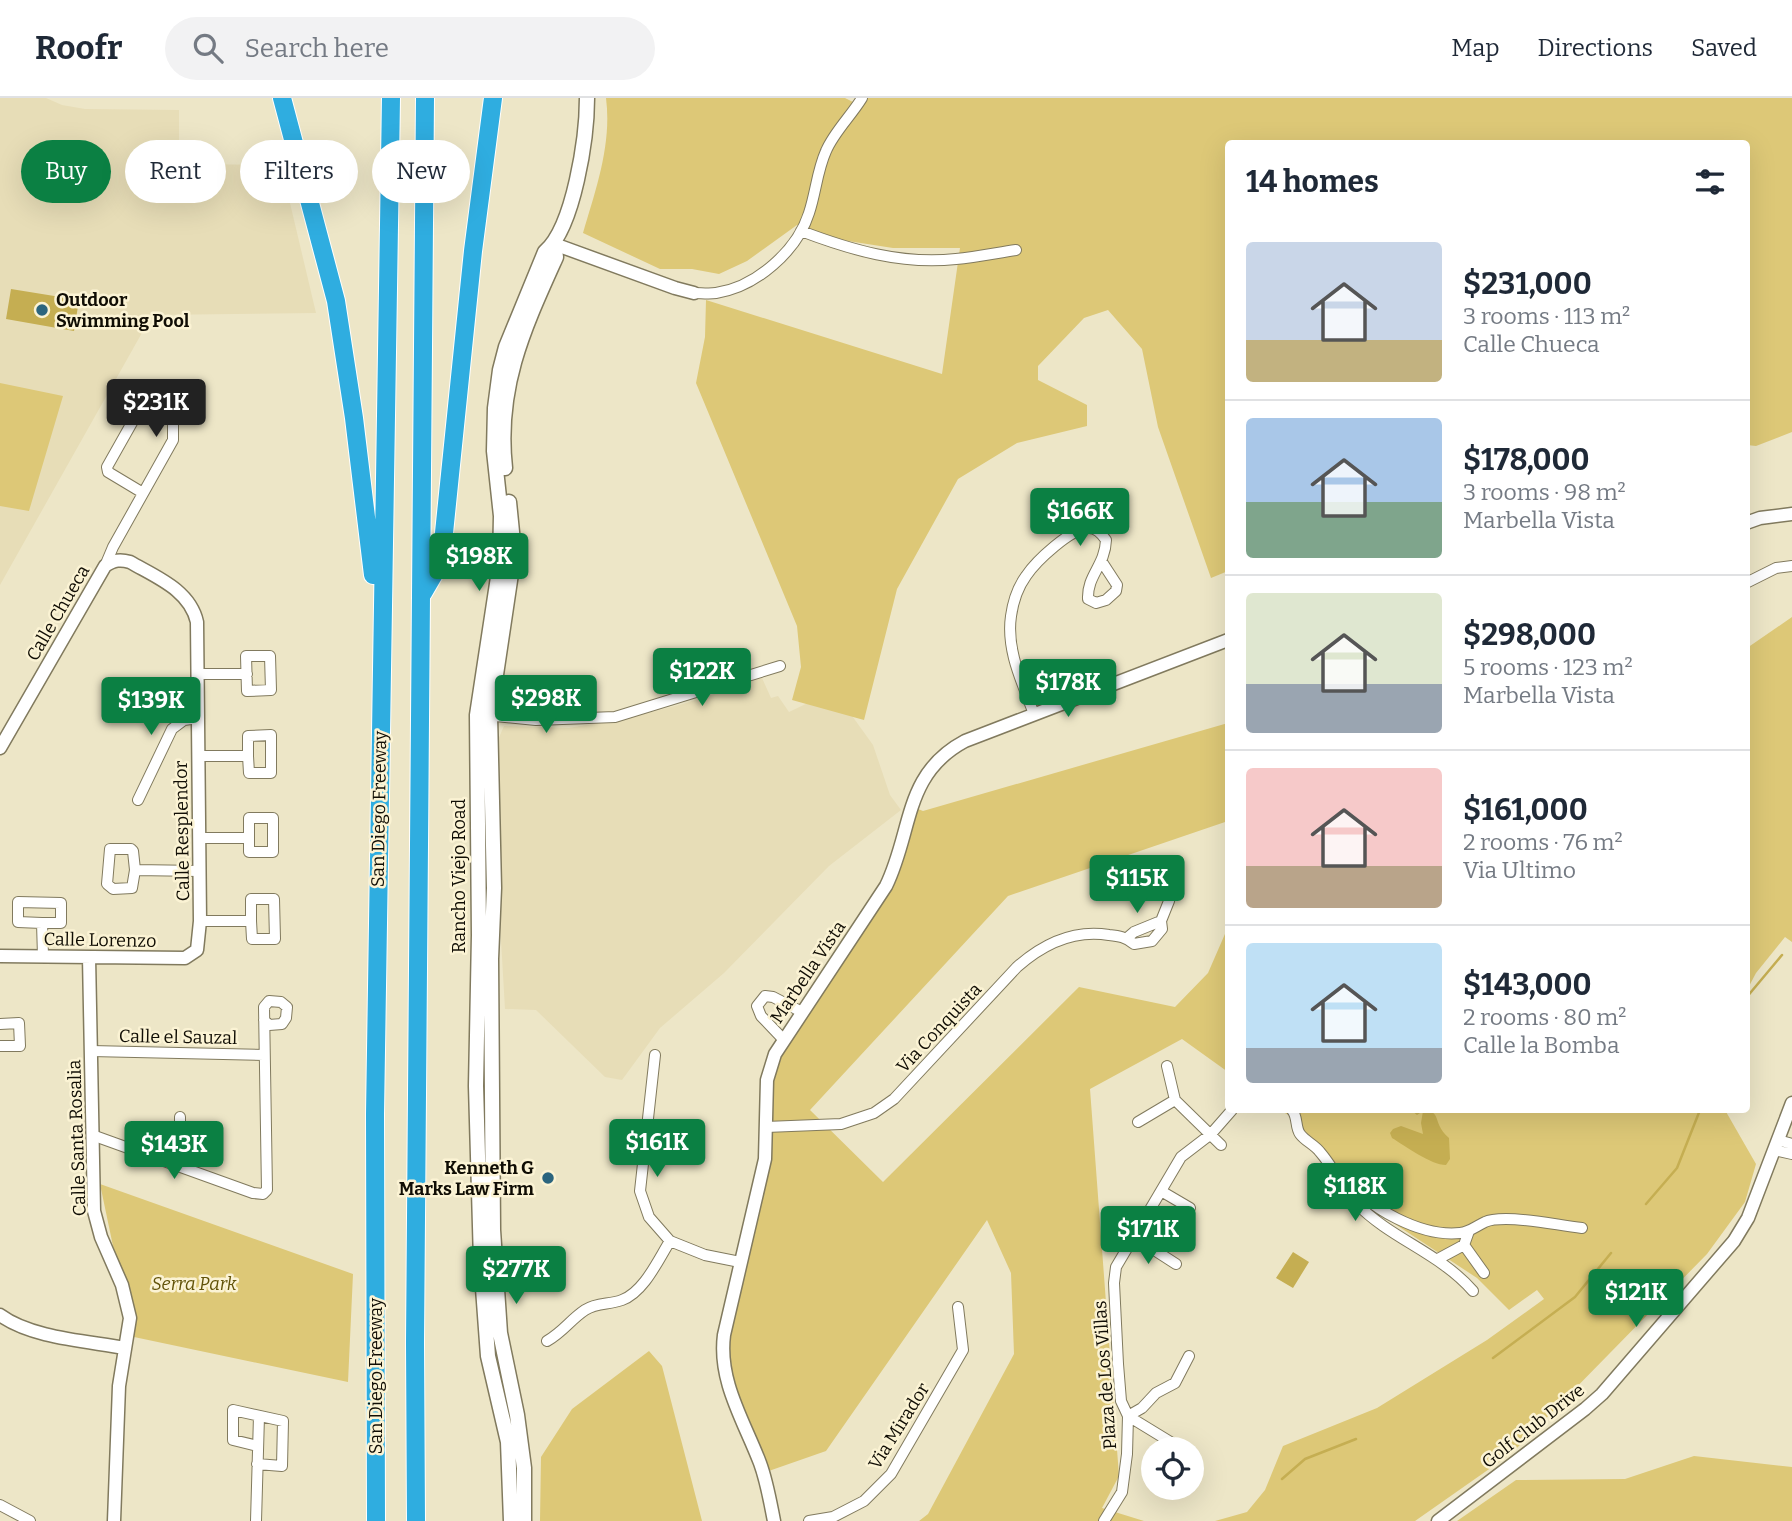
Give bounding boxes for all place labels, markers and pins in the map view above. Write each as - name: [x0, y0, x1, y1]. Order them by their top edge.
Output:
- place label: Outdoor Swimming Pool: [56, 289, 190, 332]
- marker: Outdoor Swimming Pool: [34, 302, 50, 318]
- pin: $231K: [107, 380, 205, 439]
- pin: $166K: [1031, 489, 1129, 548]
- pin: $198K: [430, 533, 528, 593]
- pin: $122K: [653, 648, 751, 708]
- pin: $178K: [1019, 660, 1117, 719]
- pin: $298K: [497, 676, 595, 735]
- pin: $139K: [102, 678, 200, 737]
- pin: $115K: [1088, 856, 1186, 915]
- pin: $161K: [608, 1119, 706, 1179]
- pin: $143K: [125, 1122, 223, 1181]
- place label: Kenneth G Marks Law Firm: [399, 1157, 534, 1200]
- pin: $118K: [1306, 1164, 1404, 1223]
- marker: Kenneth G Marks Law Firm: [540, 1170, 556, 1186]
- pin: $171K: [1099, 1206, 1197, 1266]
- pin: $277K: [467, 1246, 565, 1306]
- pin: $121K: [1587, 1270, 1685, 1329]

